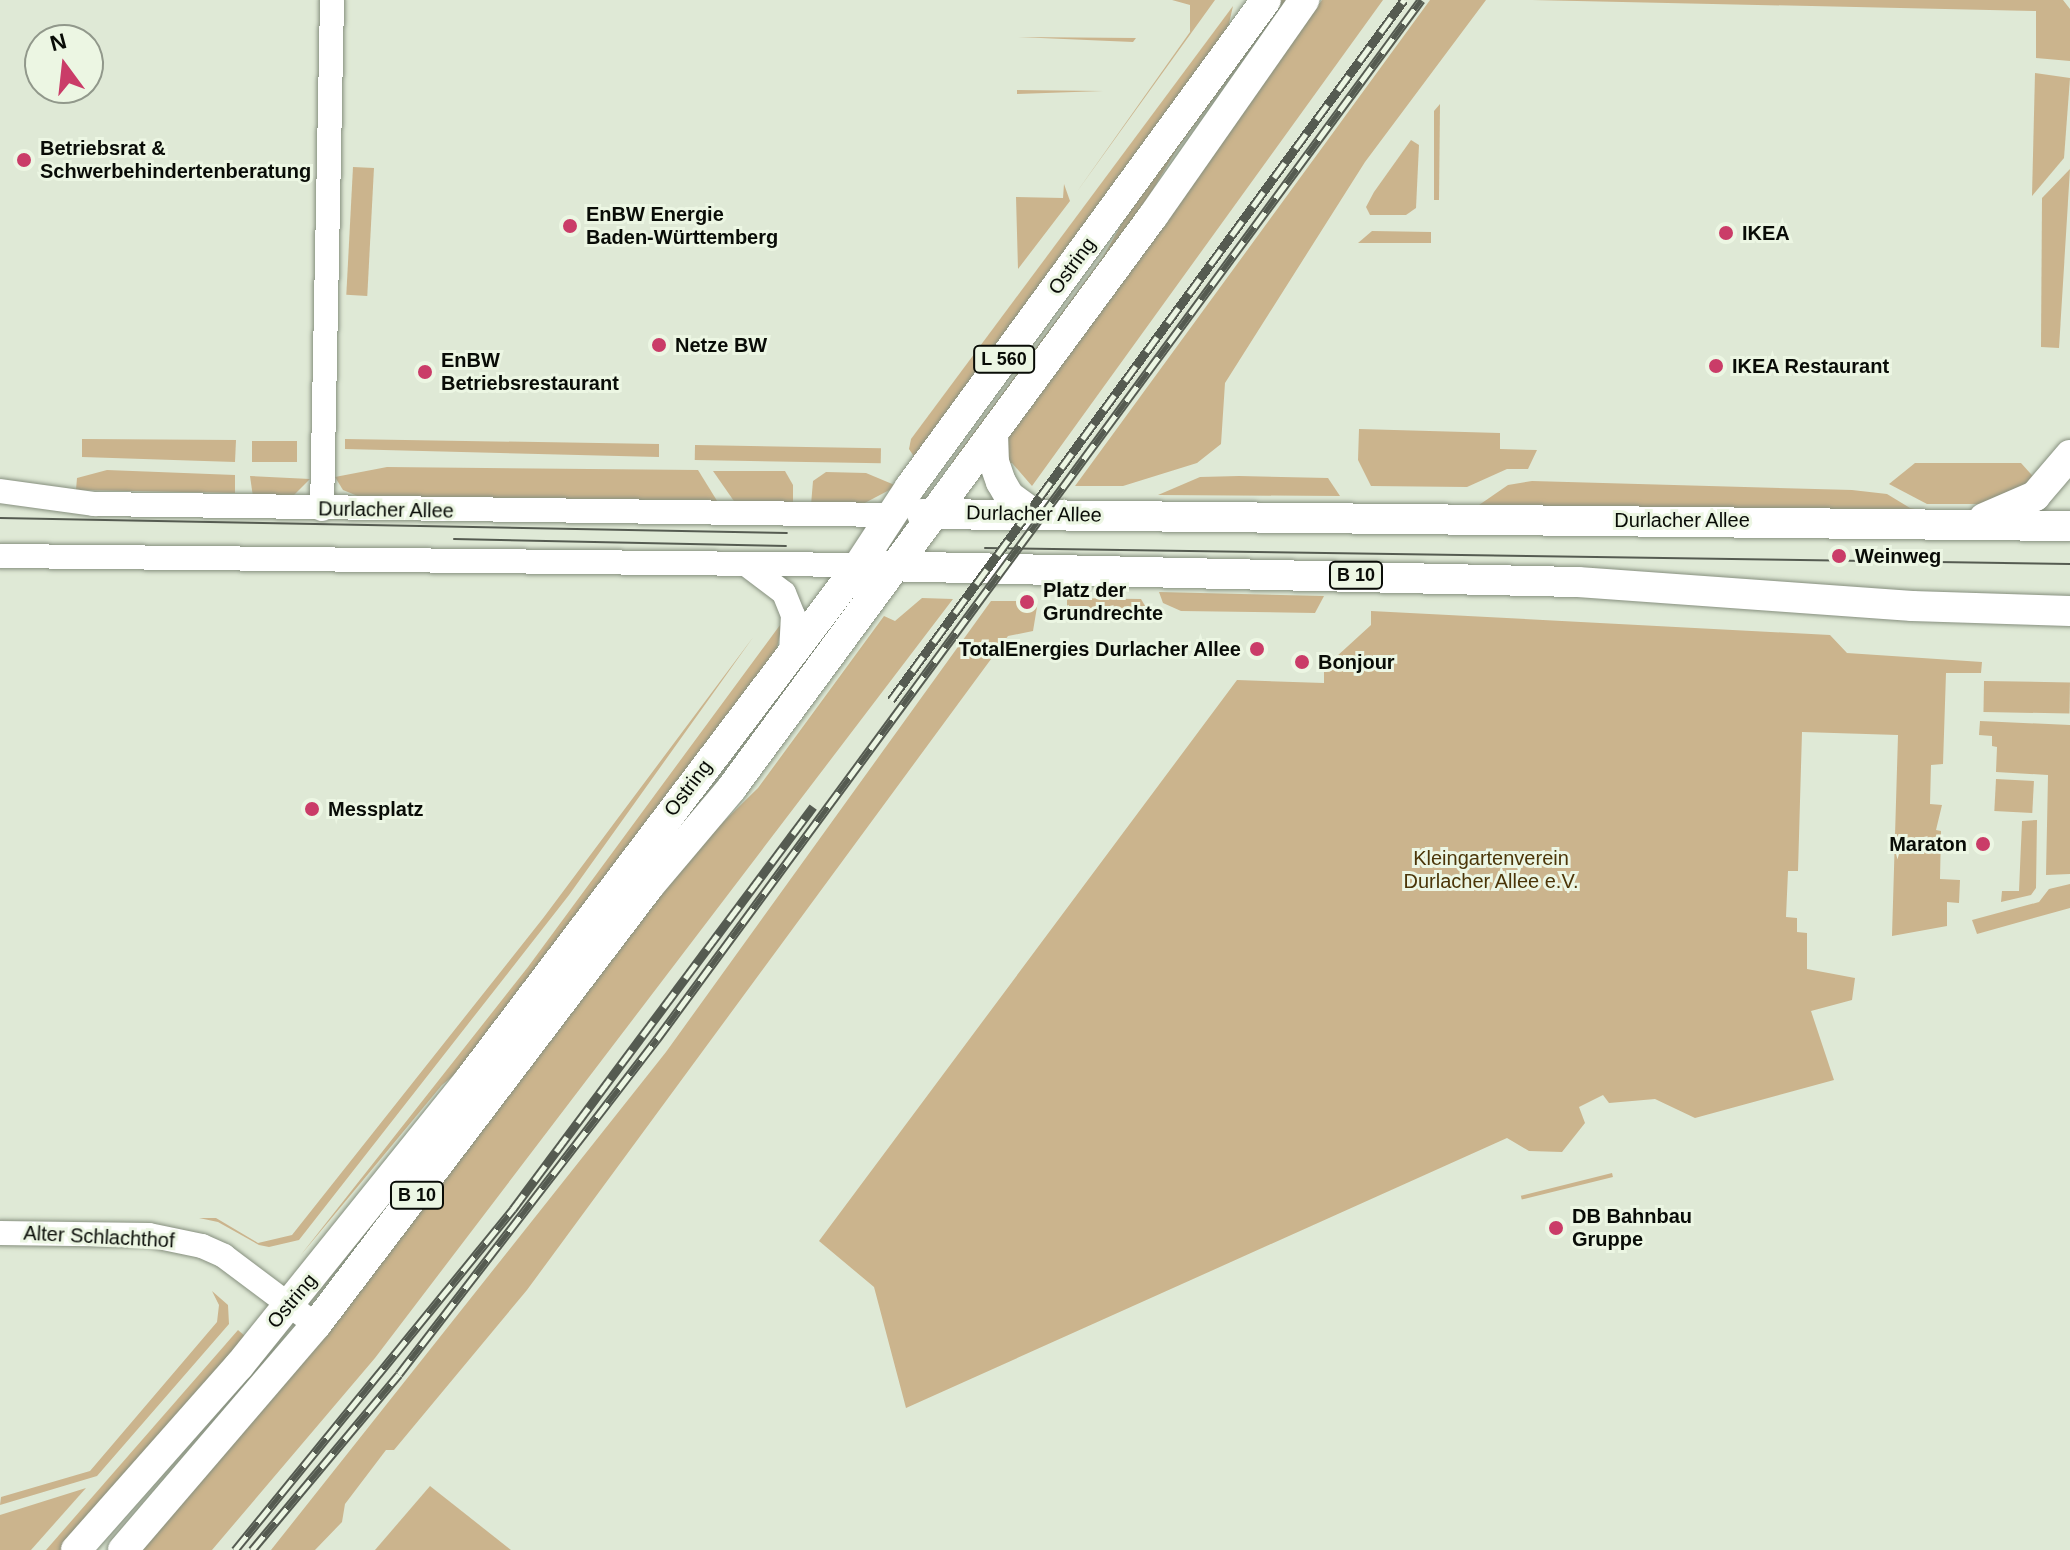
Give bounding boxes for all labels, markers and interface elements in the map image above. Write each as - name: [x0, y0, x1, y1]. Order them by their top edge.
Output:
- north arrow: [24, 24, 104, 104]
- text: N: [47, 28, 69, 56]
- place label: Betriebsrat & Schwerbehindertenberatung: [40, 136, 311, 183]
- marker: Betriebsrat & Schwerbehindertenberatung: [15, 151, 33, 169]
- place label: EnBW Energie Baden-Württemberg: [586, 202, 778, 249]
- marker: EnBW Energie Baden-Württemberg: [561, 217, 579, 235]
- place label: IKEA: [1742, 221, 1790, 245]
- marker: IKEA: [1717, 224, 1735, 242]
- street label: Ostring: [1043, 233, 1101, 299]
- place label: Netze BW: [675, 333, 767, 357]
- marker: Netze BW: [650, 336, 668, 354]
- road number: L 560: [972, 345, 1036, 373]
- place label: EnBW Betriebsrestaurant: [441, 348, 619, 395]
- place label: IKEA Restaurant: [1732, 354, 1890, 378]
- marker: IKEA Restaurant: [1707, 357, 1725, 375]
- marker: EnBW Betriebsrestaurant: [416, 363, 434, 381]
- street label: Durlacher Allee: [317, 497, 455, 523]
- street label: Durlacher Allee: [965, 501, 1103, 527]
- street label: Durlacher Allee: [1614, 508, 1750, 532]
- place label: Weinweg: [1855, 544, 1941, 568]
- marker: Weinweg: [1830, 547, 1848, 565]
- road number: B 10: [1328, 561, 1384, 589]
- place label: Platz der Grundrechte: [1043, 578, 1163, 625]
- marker: Platz der Grundrechte: [1018, 593, 1036, 611]
- place label: TotalEnergies Durlacher Allee: [958, 637, 1241, 661]
- marker: TotalEnergies Durlacher Allee: [1248, 640, 1266, 658]
- place label: Bonjour: [1318, 650, 1395, 674]
- marker: Bonjour: [1293, 653, 1311, 671]
- street label: Ostring: [659, 755, 717, 821]
- place label: Messplatz: [328, 797, 424, 821]
- marker: Messplatz: [303, 800, 321, 818]
- place label: Maraton: [1889, 832, 1967, 856]
- marker: Maraton: [1974, 835, 1992, 853]
- park label: Kleingartenverein Durlacher Allee e.V.: [1403, 847, 1579, 894]
- road number: B 10: [389, 1181, 445, 1209]
- place label: DB Bahnbau Gruppe: [1572, 1204, 1692, 1251]
- marker: DB Bahnbau Gruppe: [1547, 1219, 1565, 1237]
- street label: Alter Schlachthof: [23, 1221, 175, 1253]
- street label: Ostring: [262, 1269, 322, 1333]

